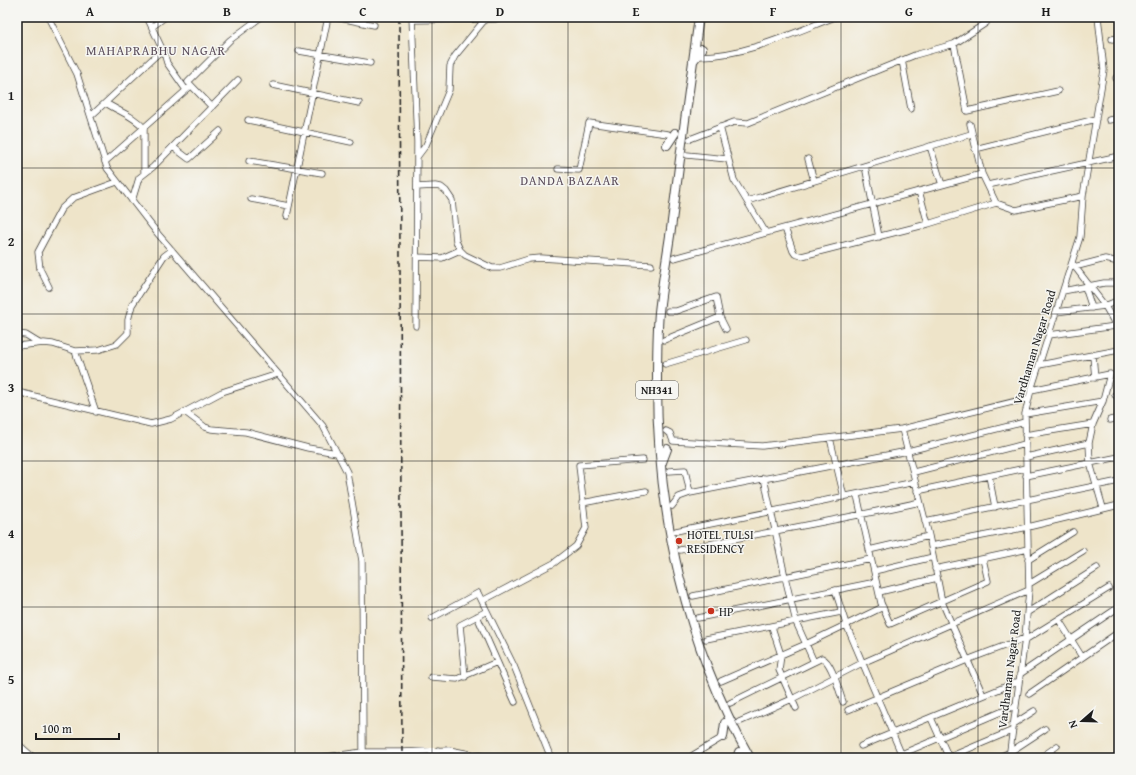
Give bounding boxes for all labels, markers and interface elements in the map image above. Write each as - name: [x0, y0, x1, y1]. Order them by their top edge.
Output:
- text: A: [86, 2, 95, 21]
- text: B: [223, 2, 231, 21]
- text: C: [359, 2, 367, 21]
- text: D: [496, 2, 504, 21]
- text: E: [633, 2, 640, 21]
- text: F: [770, 2, 777, 21]
- text: G: [905, 2, 913, 21]
- text: H: [1041, 2, 1051, 21]
- district label: MAHAPRABHU NAGAR: [86, 41, 226, 60]
- text: 1: [8, 86, 14, 105]
- district label: DANDA BAZAAR: [520, 171, 620, 190]
- text: 2: [8, 232, 15, 251]
- street label: Vardhaman Nagar Road: [1008, 287, 1060, 406]
- text: 3: [8, 378, 14, 397]
- road number: NH341: [636, 381, 678, 399]
- text: 4: [8, 524, 15, 543]
- place label: HOTEL TULSI RESIDENCY: [687, 526, 754, 557]
- marker: HOTEL TULSI RESIDENCY: [674, 536, 684, 546]
- place label: HP: [719, 603, 733, 620]
- marker: HP: [706, 606, 716, 616]
- street label: Vardhaman Nagar Road: [993, 608, 1025, 729]
- text: 5: [8, 670, 15, 689]
- north arrow: [1062, 701, 1102, 741]
- scale bar: [36, 715, 119, 741]
- text: N: [1064, 718, 1081, 731]
- text: 100 m: [42, 720, 72, 737]

